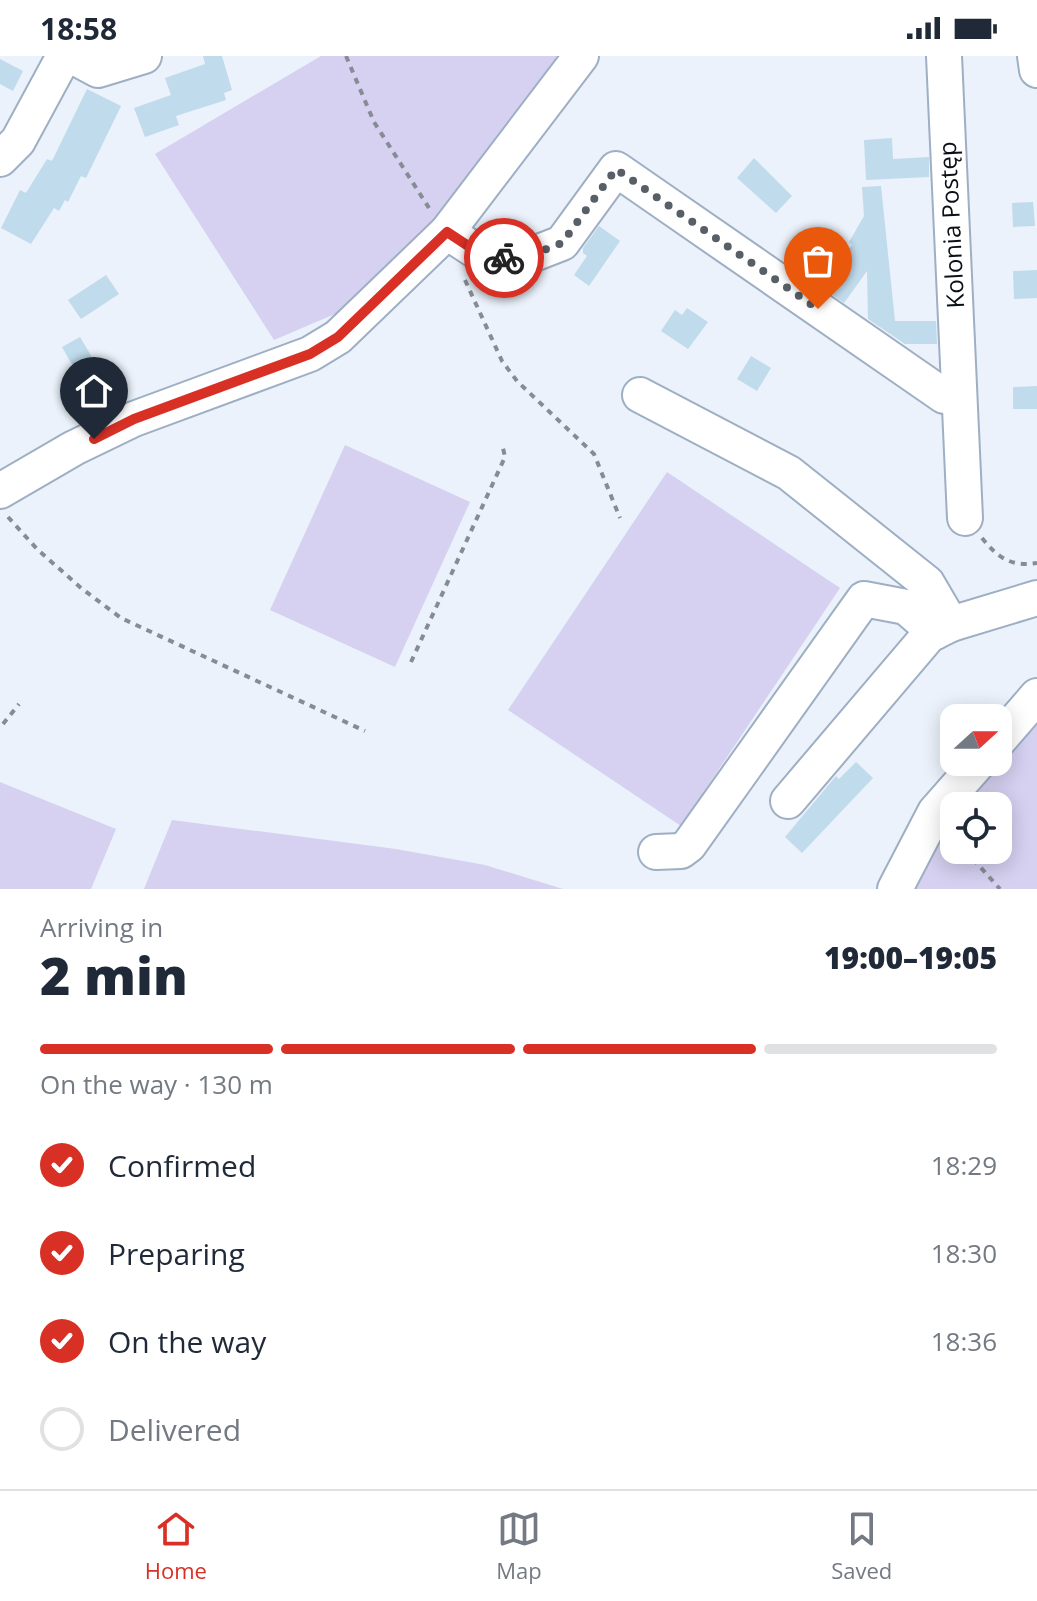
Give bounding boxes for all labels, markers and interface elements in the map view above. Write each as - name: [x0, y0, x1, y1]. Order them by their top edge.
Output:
- text: 18:58: [40, 8, 117, 49]
- street label: Kolonia Postęp: [930, 141, 971, 309]
- courier: [464, 218, 544, 298]
- pin: [784, 227, 852, 309]
- icon: bike: [482, 236, 526, 280]
- icon: bag: [796, 239, 840, 283]
- pin: [60, 357, 128, 439]
- icon: home: [72, 369, 116, 413]
- north arrow: [940, 704, 1012, 776]
- map controls: [940, 704, 1012, 864]
- button: locate: [940, 792, 1012, 864]
- text: Arriving in: [40, 909, 163, 945]
- text: 19:00–19:05: [824, 937, 997, 978]
- text: 2 min: [40, 939, 188, 1010]
- text: On the way · 130 m: [40, 1066, 273, 1102]
- icon: check: [40, 1143, 84, 1187]
- text: Confirmed: [108, 1145, 256, 1186]
- text: 18:29: [931, 1147, 997, 1183]
- icon: check: [40, 1231, 84, 1275]
- text: Preparing: [108, 1233, 245, 1274]
- text: 18:30: [931, 1235, 997, 1271]
- icon: check: [40, 1319, 84, 1363]
- text: On the way: [108, 1321, 266, 1362]
- text: 18:36: [931, 1323, 997, 1359]
- text: Delivered: [108, 1409, 241, 1450]
- tab: Home: [145, 1507, 207, 1585]
- tab: Map: [496, 1507, 542, 1585]
- tab: Saved: [831, 1507, 892, 1585]

